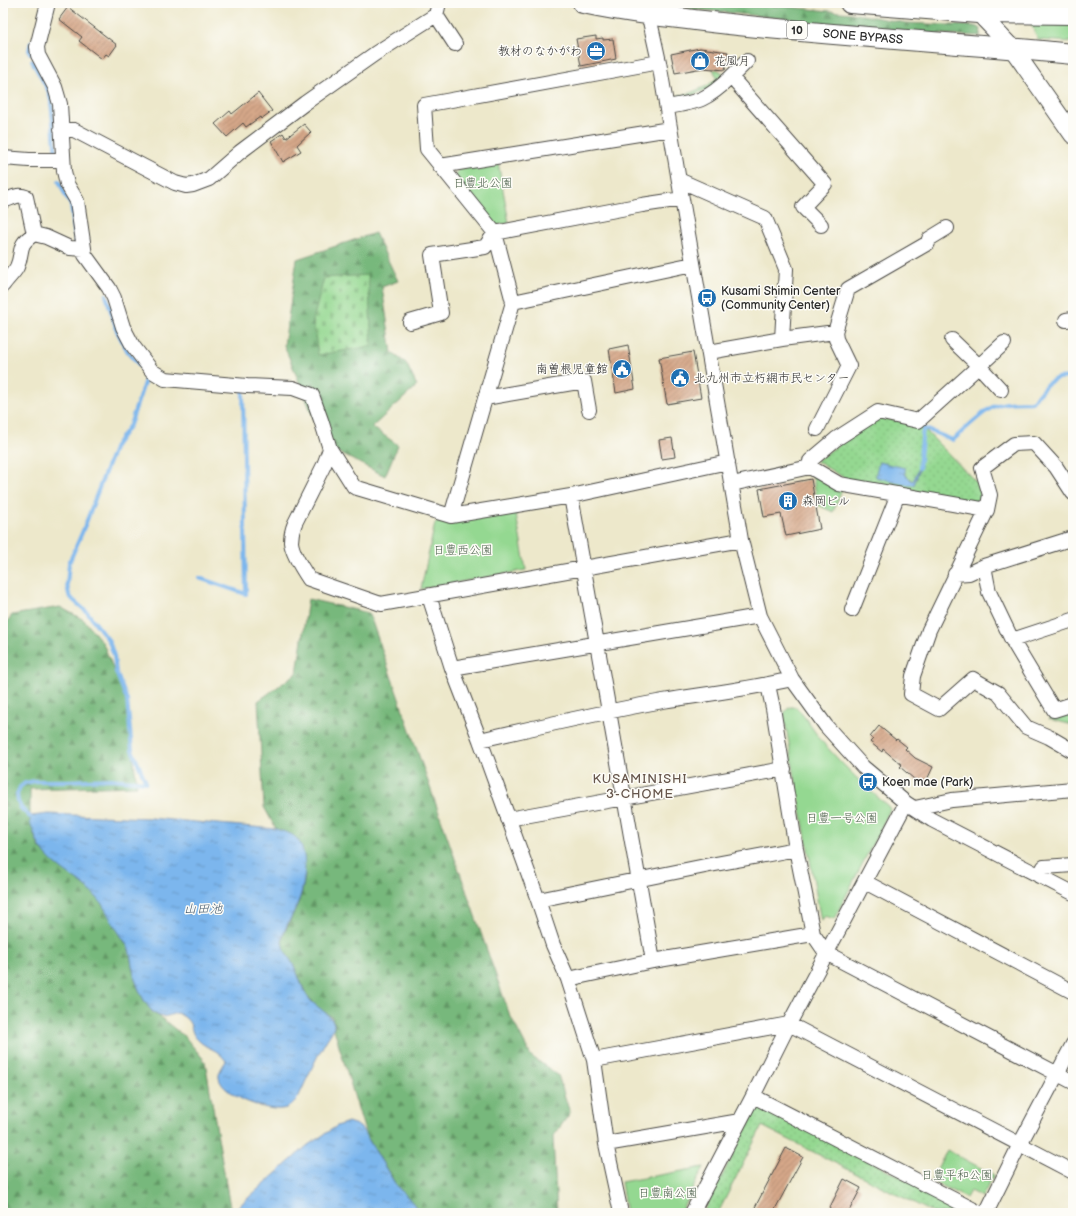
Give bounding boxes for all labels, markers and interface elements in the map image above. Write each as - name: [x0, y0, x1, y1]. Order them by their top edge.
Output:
- road number: 10: [787, 21, 807, 39]
- street label: SONE BYPASS: [822, 26, 904, 48]
- office icon: 教材のなかがわ: [585, 40, 607, 62]
- place label: 教材のなかがわ: [498, 44, 582, 59]
- shop icon: 花風月: [689, 50, 711, 72]
- place label: 花風月: [714, 54, 750, 69]
- park label: 日豊北公園: [453, 176, 513, 191]
- place label: Kusami Shimin Center (Community Center): [721, 284, 841, 313]
- bus stop icon: Kusami Shimin Center (Community Center): [696, 287, 718, 309]
- public building icon: 南曽根児童館: [611, 358, 633, 380]
- place label: 南曽根児童館: [536, 362, 608, 377]
- public building icon: 北九州市立朽網市民センター: [669, 367, 691, 389]
- place label: 北九州市立朽網市民センター: [694, 371, 850, 386]
- building icon: 森岡ビル: [777, 490, 799, 512]
- place label: 森岡ビル: [802, 494, 850, 509]
- park label: 日豊西公園: [433, 543, 493, 558]
- district label: KUSAMINISHI 3-CHOME: [592, 771, 688, 802]
- bus stop icon: Koen mae (Park): [857, 771, 879, 793]
- place label: Koen mae (Park): [882, 775, 973, 790]
- park label: 日豊一号公園: [806, 811, 878, 826]
- water label: 山田池: [183, 901, 223, 917]
- park label: 日豊平和公園: [921, 1168, 993, 1183]
- park label: 日豊南公園: [638, 1186, 698, 1201]

